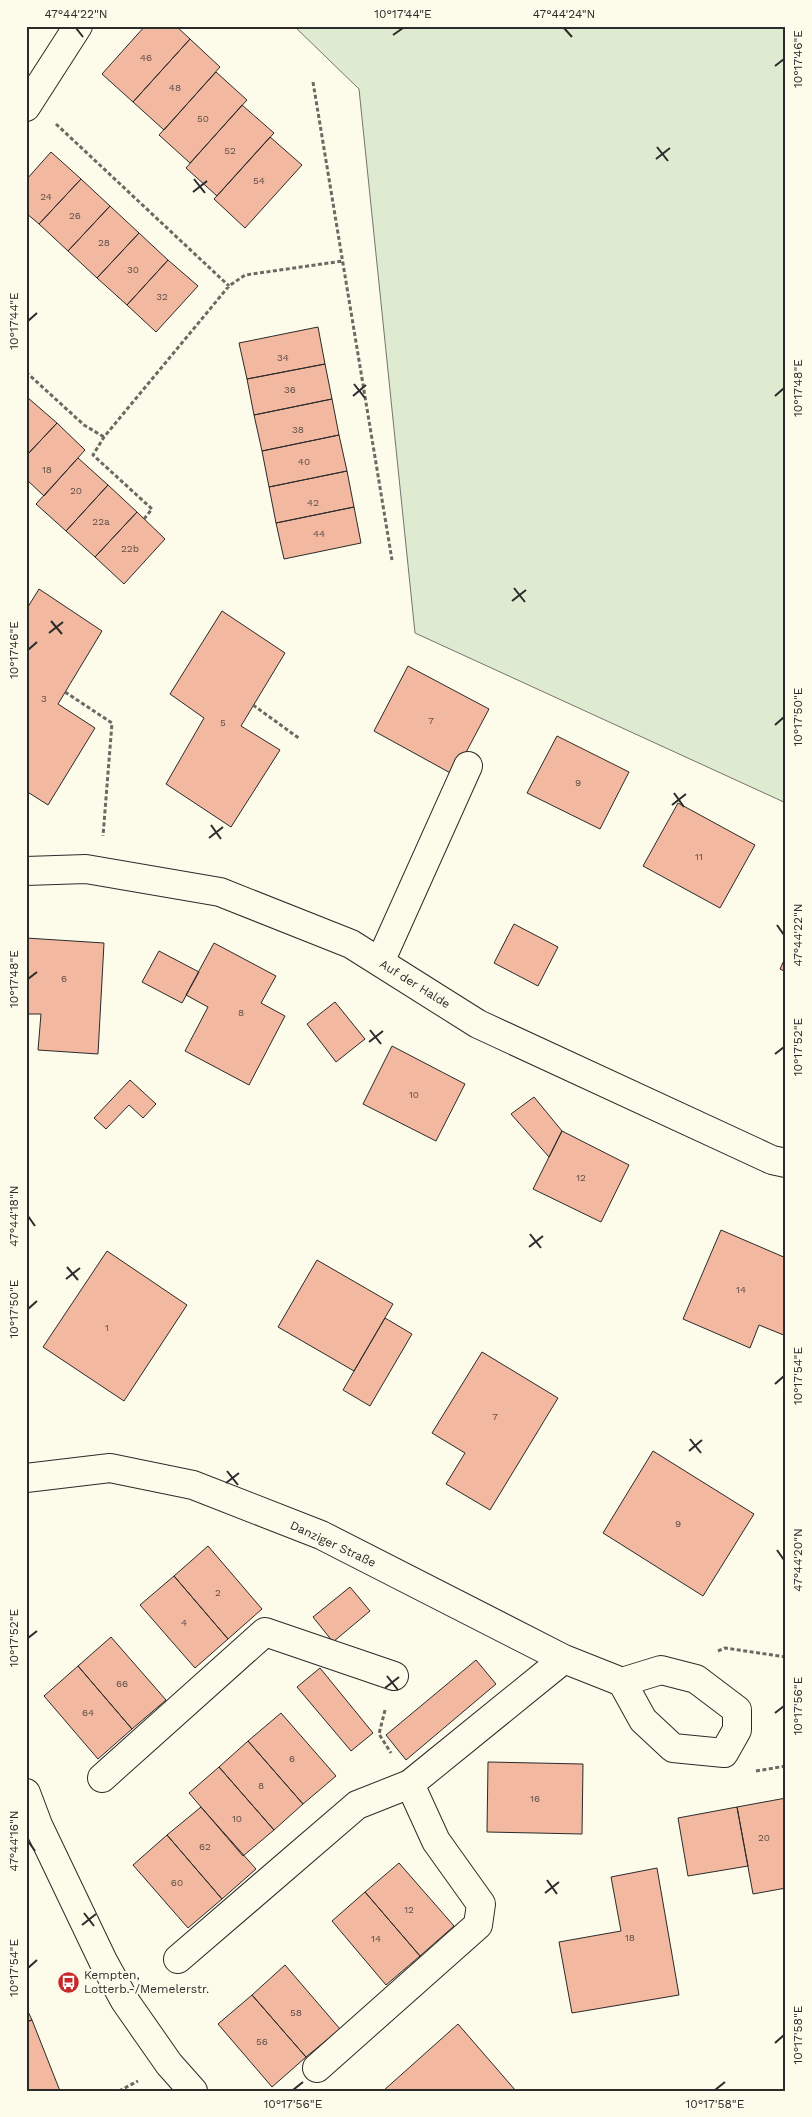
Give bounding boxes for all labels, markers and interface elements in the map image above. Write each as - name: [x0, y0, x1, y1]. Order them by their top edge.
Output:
- text: 47°44'22"N: [44, 7, 108, 21]
- text: 10°17'44"E: [374, 7, 432, 21]
- text: 47°44'24"N: [533, 7, 595, 21]
- text: 10°17'46"E: [791, 30, 805, 88]
- house number: 46: [140, 52, 152, 63]
- house number: 48: [169, 82, 181, 93]
- house number: 50: [197, 113, 209, 124]
- house number: 52: [224, 145, 236, 156]
- house number: 54: [253, 175, 265, 186]
- house number: 24: [40, 191, 52, 202]
- house number: 26: [69, 210, 81, 221]
- house number: 28: [98, 237, 110, 248]
- house number: 30: [127, 264, 139, 275]
- house number: 32: [156, 291, 168, 302]
- text: 10°17'44"E: [7, 292, 21, 350]
- house number: 34: [277, 352, 289, 363]
- text: 10°17'48"E: [791, 359, 805, 417]
- house number: 36: [284, 384, 296, 395]
- house number: 38: [292, 424, 304, 435]
- house number: 40: [298, 456, 310, 467]
- house number: 18: [42, 464, 52, 475]
- house number: 20: [70, 485, 82, 496]
- house number: 42: [307, 497, 319, 508]
- house number: 22a: [92, 516, 110, 527]
- house number: 44: [313, 528, 325, 539]
- house number: 22b: [121, 543, 139, 554]
- text: 10°17'46"E: [7, 621, 21, 679]
- text: 10°17'50"E: [791, 687, 805, 746]
- house number: 3: [41, 693, 47, 704]
- house number: 7: [428, 715, 434, 726]
- house number: 5: [220, 717, 226, 728]
- house number: 9: [575, 777, 581, 788]
- house number: 11: [695, 851, 703, 862]
- text: 47°44'22"N: [791, 903, 805, 967]
- text: 10°17'48"E: [7, 950, 21, 1008]
- street label: Auf der Halde: [377, 957, 453, 1011]
- house number: 6: [61, 973, 67, 984]
- house number: 8: [238, 1007, 244, 1018]
- text: 10°17'52"E: [791, 1017, 805, 1076]
- house number: 10: [409, 1089, 419, 1100]
- house number: 12: [576, 1172, 586, 1183]
- text: 47°44'18"N: [7, 1185, 21, 1247]
- text: 10°17'50"E: [7, 1279, 21, 1338]
- house number: 14: [736, 1284, 746, 1295]
- house number: 1: [105, 1322, 109, 1333]
- text: 10°17'54"E: [791, 1347, 805, 1405]
- house number: 7: [492, 1411, 498, 1422]
- street label: Danziger Straße: [288, 1518, 378, 1570]
- house number: 9: [675, 1518, 681, 1529]
- text: 47°44'20"N: [791, 1528, 805, 1592]
- house number: 2: [215, 1587, 221, 1598]
- text: 10°17'52"E: [7, 1608, 21, 1667]
- house number: 4: [181, 1617, 187, 1628]
- text: 10°17'56"E: [791, 1676, 805, 1735]
- house number: 66: [116, 1678, 128, 1689]
- house number: 64: [82, 1707, 94, 1718]
- house number: 6: [289, 1753, 295, 1764]
- house number: 8: [258, 1780, 264, 1791]
- house number: 16: [530, 1793, 540, 1804]
- text: 47°44'16"N: [7, 1810, 21, 1872]
- house number: 10: [232, 1813, 242, 1824]
- house number: 20: [758, 1832, 770, 1843]
- house number: 62: [199, 1841, 211, 1852]
- house number: 60: [171, 1877, 183, 1888]
- house number: 12: [404, 1904, 414, 1915]
- house number: 18: [625, 1932, 635, 1943]
- house number: 14: [371, 1933, 381, 1944]
- text: 10°17'54"E: [7, 1939, 21, 1997]
- place label: Kempten, Lotterb.-/Memelerstr.: [84, 1968, 209, 1996]
- bus stop icon: Kempten, Lotterb.-/Memelerstr.: [56, 1970, 80, 1994]
- text: 10°17'58"E: [791, 2005, 805, 2064]
- house number: 58: [290, 2007, 302, 2018]
- house number: 56: [256, 2036, 268, 2047]
- text: 10°17'56"E: [264, 2097, 323, 2111]
- text: 10°17'58"E: [686, 2097, 745, 2111]

